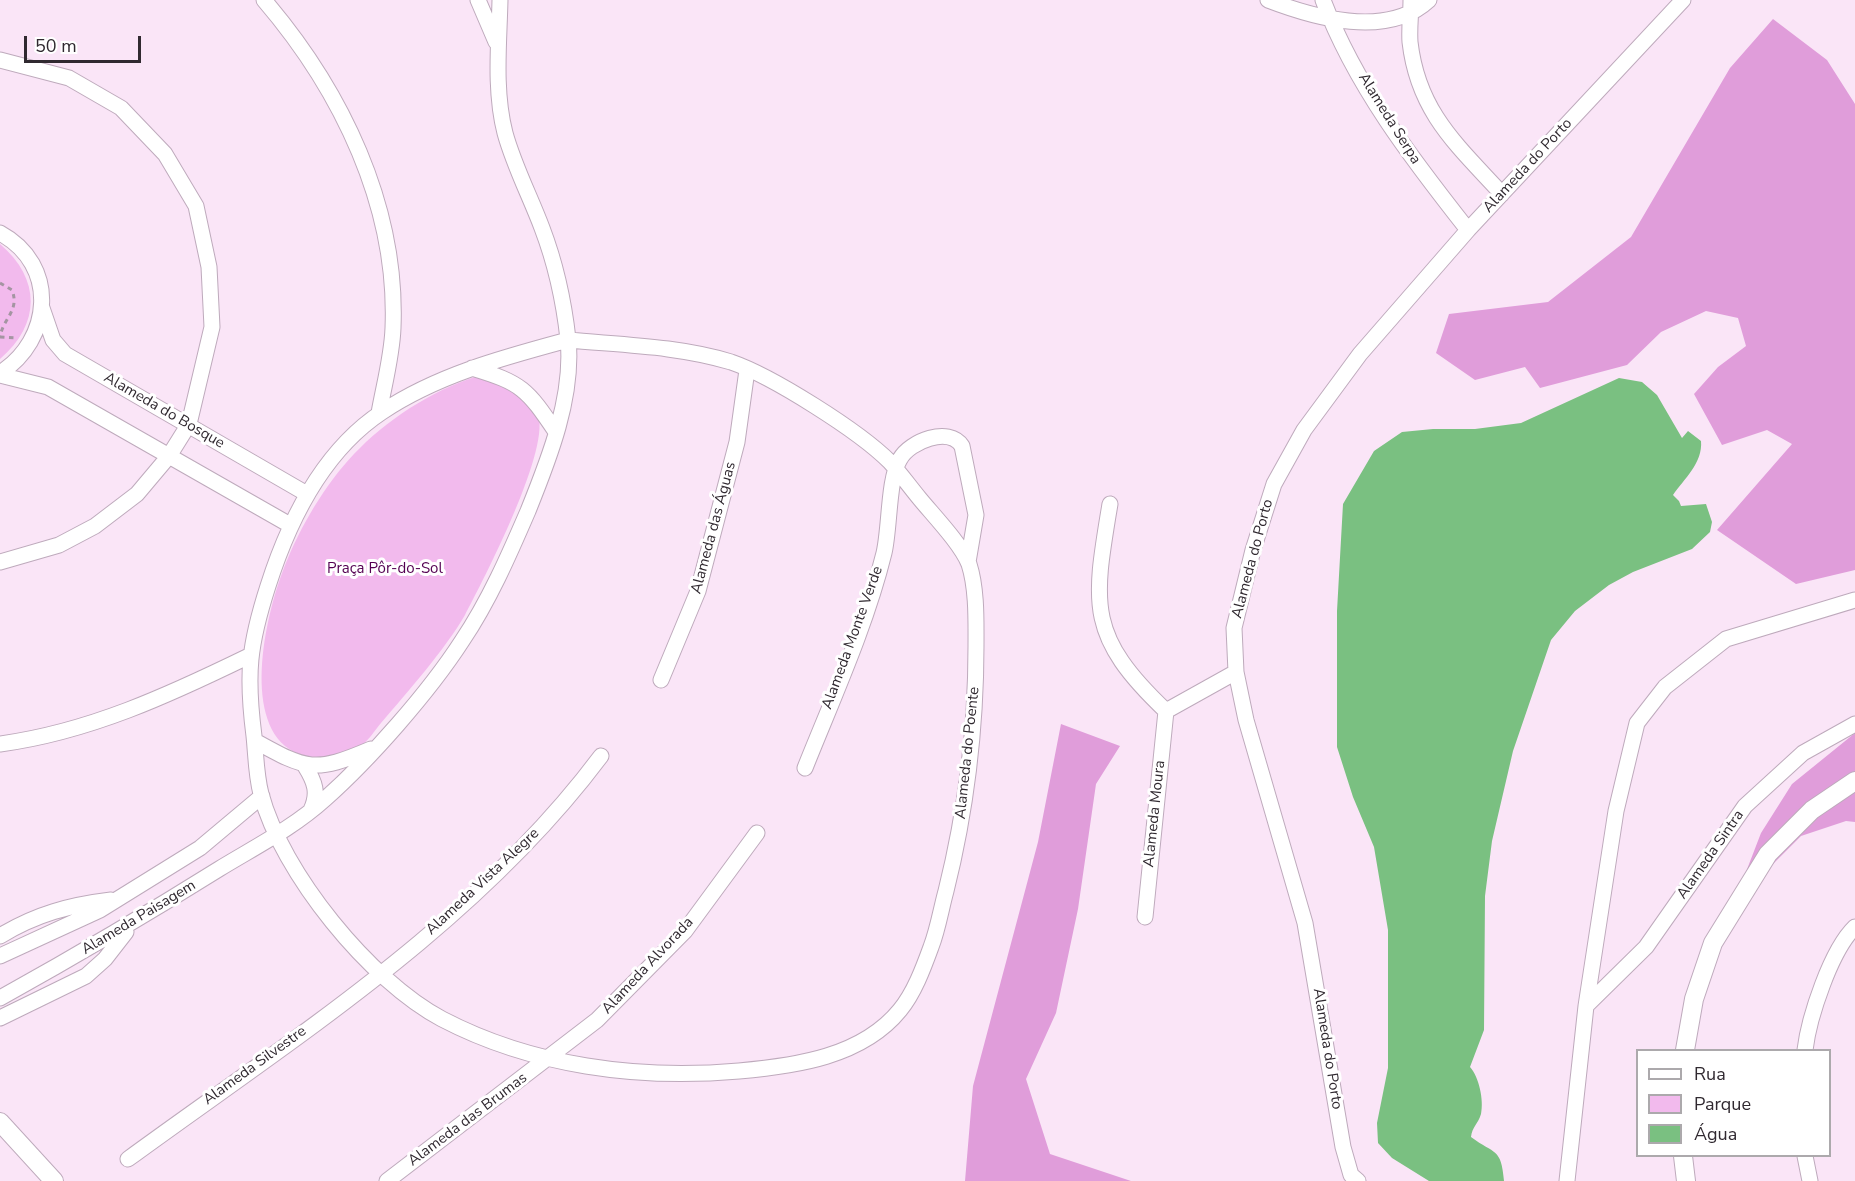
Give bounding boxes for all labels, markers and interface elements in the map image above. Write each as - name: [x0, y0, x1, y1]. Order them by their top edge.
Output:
- scale bar: [27, 24, 144, 62]
- text: 50 m: [35, 34, 77, 58]
- street label: Alameda Serpa: [1354, 70, 1424, 168]
- street label: Alameda do Porto: [1480, 115, 1576, 217]
- street label: Alameda do Bosque: [100, 369, 228, 453]
- street label: Alameda das Águas: [688, 460, 740, 596]
- street label: Alameda do Porto: [1228, 498, 1278, 620]
- park label: Praça Pôr-do-Sol: [327, 560, 443, 578]
- street label: Alameda Monte Verde: [819, 564, 887, 712]
- street label: Alameda do Poente: [952, 686, 984, 820]
- street label: Alameda Moura: [1140, 760, 1170, 868]
- street label: Alameda Sintra: [1674, 807, 1748, 903]
- street label: Alameda Vista Alegre: [423, 825, 543, 939]
- street label: Alameda Paisagem: [79, 877, 199, 959]
- street label: Alameda Alvorada: [599, 914, 697, 1018]
- street label: Alameda do Porto: [1309, 987, 1345, 1111]
- street label: Alameda Silvestre: [200, 1023, 310, 1109]
- legend: [1636, 1049, 1831, 1157]
- text: Rua: [1694, 1062, 1726, 1086]
- street label: Alameda das Brumas: [405, 1069, 531, 1171]
- text: Parque: [1694, 1092, 1751, 1116]
- text: Água: [1694, 1122, 1737, 1146]

